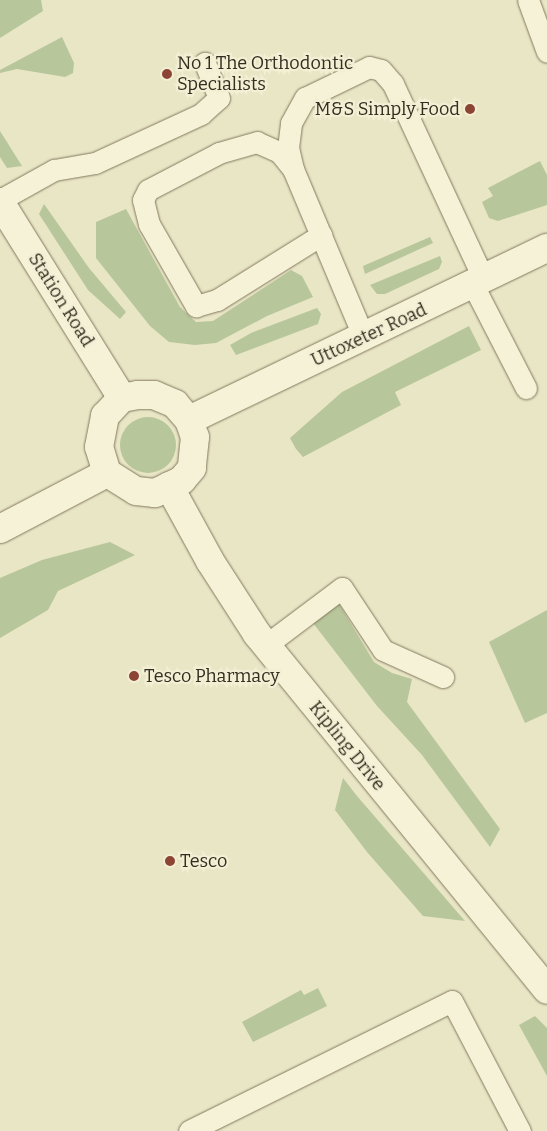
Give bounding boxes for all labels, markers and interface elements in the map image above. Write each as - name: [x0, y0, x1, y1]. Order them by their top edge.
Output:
- place label: No 1 The Orthodontic Specialists: [177, 53, 353, 96]
- marker: No 1 The Orthodontic Specialists: [161, 68, 173, 80]
- place label: M&S Simply Food: [315, 98, 460, 120]
- marker: M&S Simply Food: [464, 103, 476, 115]
- street label: Station Road: [24, 249, 98, 351]
- street label: Uttoxeter Road: [308, 299, 430, 371]
- place label: Tesco Pharmacy: [144, 665, 280, 687]
- marker: Tesco Pharmacy: [128, 670, 140, 682]
- street label: Kipling Drive: [304, 697, 390, 795]
- place label: Tesco: [180, 850, 227, 872]
- marker: Tesco: [164, 855, 176, 867]

